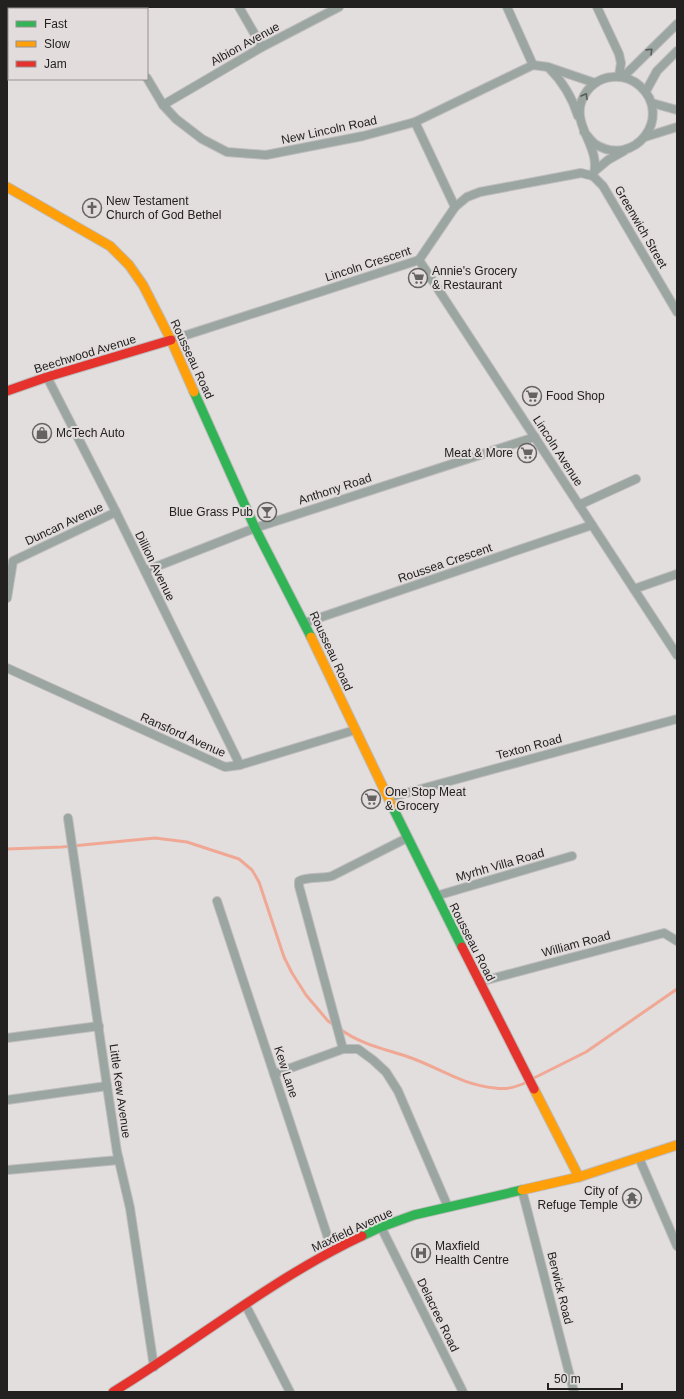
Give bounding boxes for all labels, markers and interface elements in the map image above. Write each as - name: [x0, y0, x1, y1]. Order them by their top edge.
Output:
- legend: [8, 8, 148, 80]
- text: Fast: [44, 17, 68, 31]
- street label: Albion Avenue: [208, 19, 282, 69]
- text: Slow: [44, 37, 70, 51]
- one-way arrow: [645, 48, 653, 56]
- text: Jam: [44, 57, 67, 71]
- one-way arrow: [580, 92, 587, 100]
- street label: New Lincoln Road: [280, 113, 378, 147]
- street label: Greenwich Street: [612, 183, 671, 271]
- place label: New Testament Church of God Bethel: [106, 194, 221, 222]
- church icon: New Testament Church of God Bethel: [81, 197, 103, 219]
- street label: Lincoln Crescent: [323, 243, 413, 284]
- place label: Annie's Grocery & Restaurant: [432, 264, 517, 292]
- supermarket icon: Annie's Grocery & Restaurant: [407, 267, 429, 289]
- street label: Rousseau Road: [167, 317, 217, 401]
- street label: Beechwood Avenue: [32, 332, 138, 376]
- supermarket icon: Food Shop: [521, 385, 543, 407]
- place label: Food Shop: [546, 389, 605, 403]
- street label: Lincoln Avenue: [530, 413, 586, 489]
- shop icon: McTech Auto: [31, 422, 53, 444]
- place label: McTech Auto: [56, 426, 125, 440]
- supermarket icon: Meat & More: [516, 442, 538, 464]
- place label: Meat & More: [444, 446, 513, 460]
- street label: Anthony Road: [297, 471, 373, 507]
- street label: Duncan Avenue: [23, 500, 106, 548]
- bar icon: Blue Grass Pub: [256, 501, 278, 523]
- place label: Blue Grass Pub: [169, 505, 253, 519]
- street label: Dillion Avenue: [132, 529, 178, 603]
- street label: Roussea Crescent: [396, 540, 495, 586]
- street label: Rousseau Road: [306, 609, 356, 693]
- street label: Ransford Avenue: [138, 710, 228, 760]
- street label: Texton Road: [495, 732, 563, 762]
- place label: One Stop Meat & Grocery: [385, 785, 466, 813]
- supermarket icon: One Stop Meat & Grocery: [360, 788, 382, 810]
- street label: Myrhh Villa Road: [454, 846, 546, 884]
- street label: Rousseau Road: [446, 900, 498, 984]
- street label: William Road: [540, 928, 612, 960]
- street label: Little Kew Avenue: [106, 1043, 134, 1139]
- street label: Kew Lane: [271, 1044, 301, 1100]
- place label: City of Refuge Temple: [538, 1184, 619, 1212]
- temple icon: City of Refuge Temple: [621, 1187, 643, 1209]
- street label: Maxfield Avenue: [309, 1205, 395, 1255]
- place label: Maxfield Health Centre: [435, 1239, 509, 1267]
- hospital icon: Maxfield Health Centre: [410, 1242, 432, 1264]
- street label: Berwick Road: [544, 1250, 576, 1326]
- street label: Delacree Road: [414, 1276, 462, 1354]
- scale bar: [548, 1365, 622, 1391]
- text: 50 m: [554, 1372, 581, 1386]

